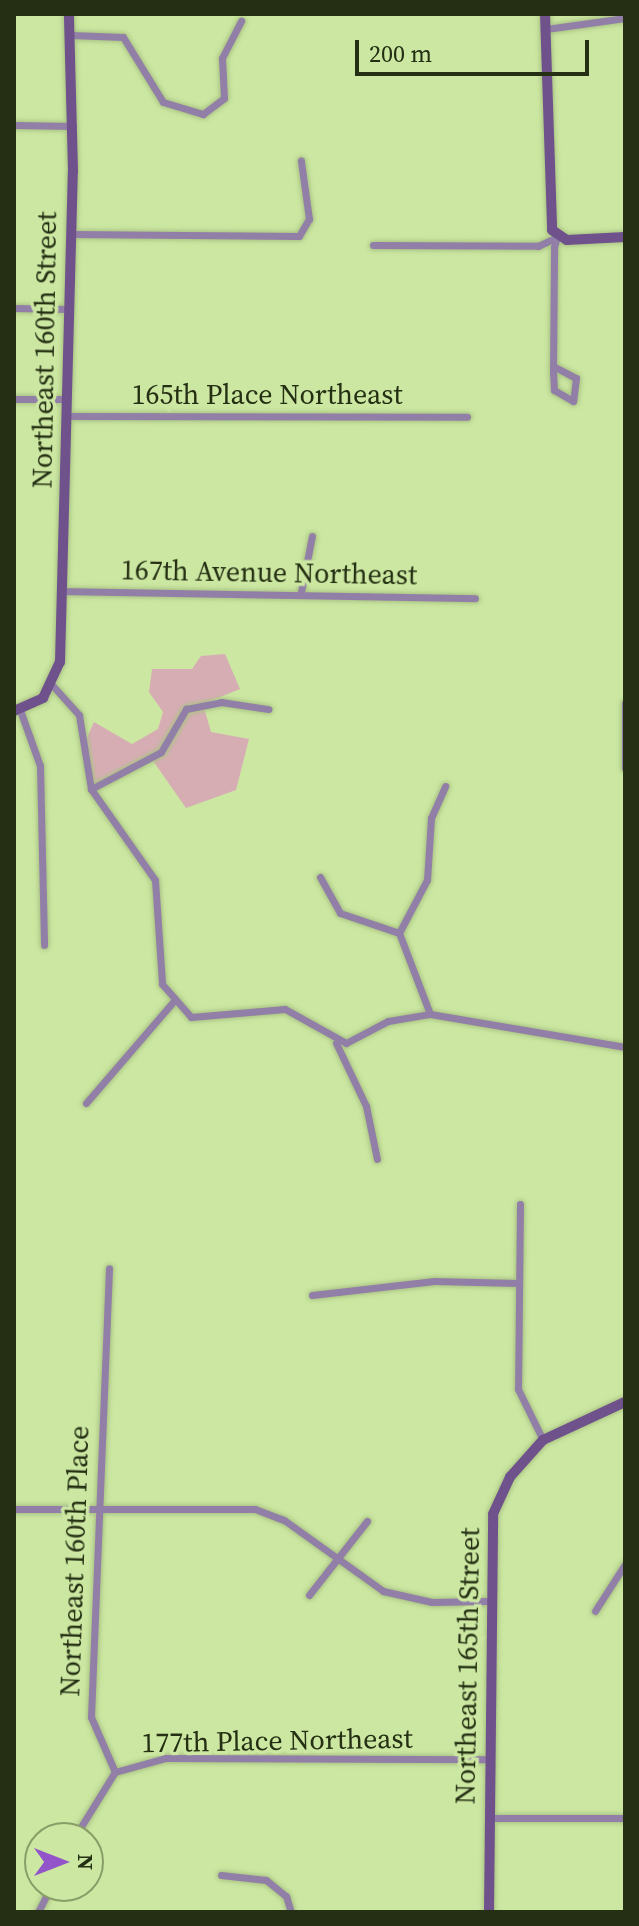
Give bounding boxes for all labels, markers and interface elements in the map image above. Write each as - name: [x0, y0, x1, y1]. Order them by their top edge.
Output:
- scale bar: [359, 24, 593, 74]
- text: 200 m: [369, 37, 432, 70]
- street label: Northeast 160th Street: [25, 211, 63, 489]
- street label: 165th Place Northeast: [131, 377, 403, 411]
- street label: 167th Avenue Northeast: [121, 553, 417, 591]
- street label: Northeast 160th Place: [52, 1425, 96, 1697]
- street label: Northeast 165th Street: [448, 1527, 486, 1805]
- street label: 177th Place Northeast: [141, 1721, 413, 1759]
- north arrow: [24, 1822, 104, 1902]
- text: N: [71, 1854, 101, 1870]

